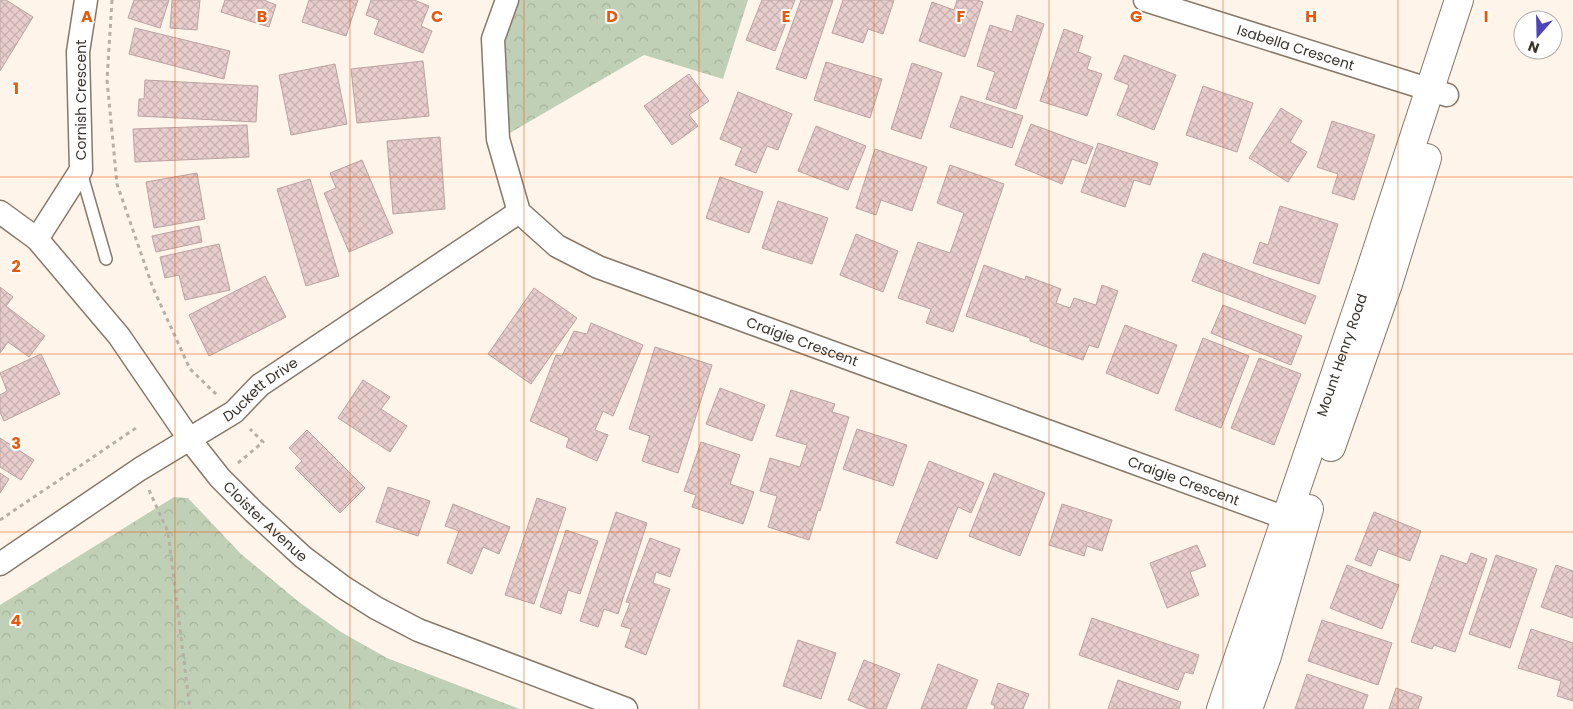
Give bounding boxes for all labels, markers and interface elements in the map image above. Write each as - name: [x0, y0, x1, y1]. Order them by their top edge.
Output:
- text: A: [81, 5, 93, 28]
- text: B: [257, 5, 267, 28]
- text: C: [431, 5, 443, 28]
- text: D: [606, 5, 618, 28]
- text: E: [782, 5, 790, 28]
- text: F: [957, 5, 966, 28]
- text: G: [1130, 5, 1142, 28]
- text: H: [1305, 5, 1317, 28]
- text: I: [1484, 5, 1488, 28]
- north arrow: [1513, 10, 1563, 60]
- street label: Isabella Crescent: [1235, 20, 1357, 75]
- text: N: [1525, 36, 1542, 58]
- street label: Cornish Crescent: [71, 40, 91, 160]
- text: 1: [13, 77, 19, 100]
- text: 2: [11, 255, 21, 278]
- street label: Mount Henry Road: [1312, 291, 1372, 419]
- street label: Craigie Crescent: [744, 312, 861, 371]
- street label: Duckett Drive: [219, 352, 302, 426]
- text: 3: [11, 432, 21, 455]
- street label: Craigie Crescent: [1125, 451, 1242, 510]
- street label: Cloister Avenue: [219, 477, 312, 567]
- text: 4: [11, 609, 22, 632]

